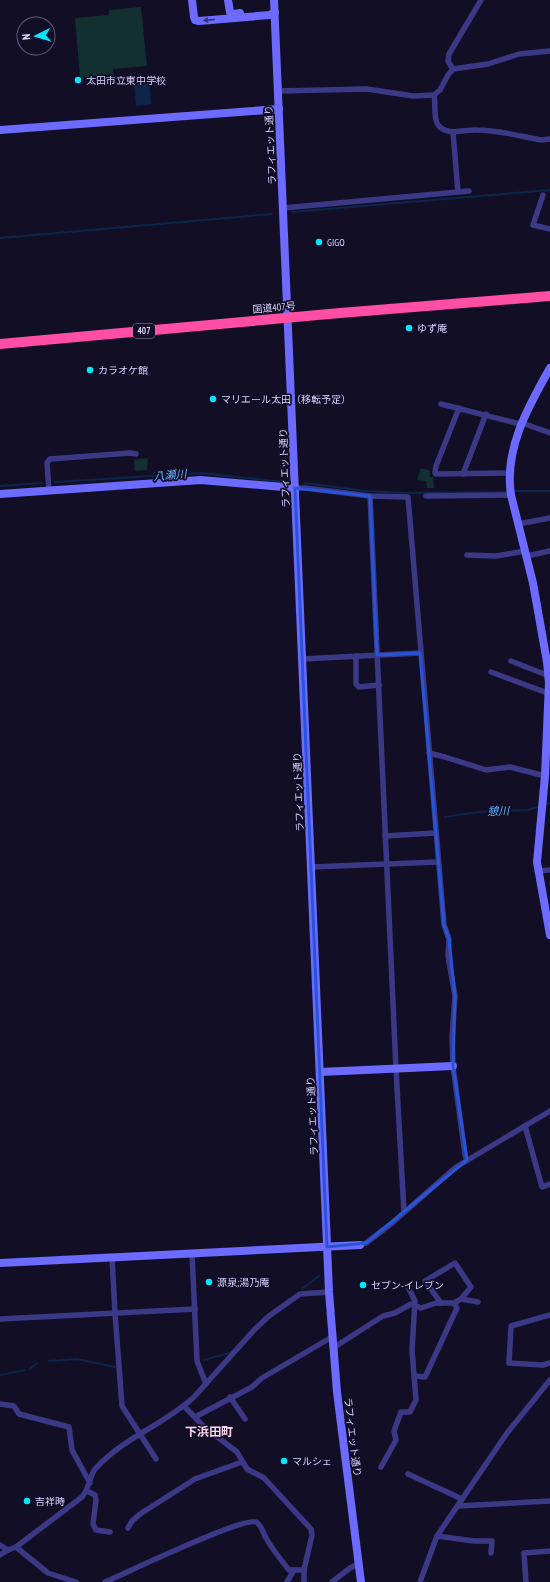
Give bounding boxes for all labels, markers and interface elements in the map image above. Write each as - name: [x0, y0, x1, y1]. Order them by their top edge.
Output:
- north arrow: [16, 16, 56, 56]
- one-way arrow: [202, 17, 215, 24]
- text: N: [19, 33, 33, 40]
- place label: 太田市立東中学校: [86, 74, 166, 87]
- marker: 太田市立東中学校: [73, 75, 83, 85]
- street label: ラフィエット通り: [262, 105, 279, 185]
- place label: GIGO: [327, 236, 345, 249]
- marker: GIGO: [314, 237, 324, 247]
- street label: 国道407号: [252, 299, 296, 316]
- place label: ゆず庵: [417, 322, 447, 335]
- marker: ゆず庵: [404, 323, 414, 333]
- road number: 407: [133, 324, 155, 338]
- place label: カラオケ館: [98, 364, 148, 377]
- marker: カラオケ館: [85, 365, 95, 375]
- place label: マリエール太田（移転予定）: [221, 393, 351, 406]
- marker: マリエール太田（移転予定）: [208, 394, 218, 404]
- street label: ラフィエット通り: [277, 428, 292, 508]
- water label: 八瀬川: [153, 467, 188, 483]
- street label: ラフィエット通り: [291, 752, 306, 832]
- water label: 憩川: [487, 804, 510, 818]
- street label: ラフィエット通り: [304, 1076, 321, 1156]
- place label: 源泉;湯乃庵: [217, 1276, 269, 1289]
- marker: 源泉;湯乃庵: [204, 1277, 214, 1287]
- place label: セブン-イレブン: [371, 1279, 444, 1292]
- marker: セブン-イレブン: [358, 1280, 368, 1290]
- street label: ラフィエット通り: [341, 1397, 364, 1477]
- district label: 下浜田町: [185, 1424, 233, 1439]
- place label: マルシェ: [292, 1455, 332, 1468]
- marker: マルシェ: [279, 1456, 289, 1466]
- place label: 吉祥時: [35, 1495, 65, 1508]
- marker: 吉祥時: [22, 1496, 32, 1506]

